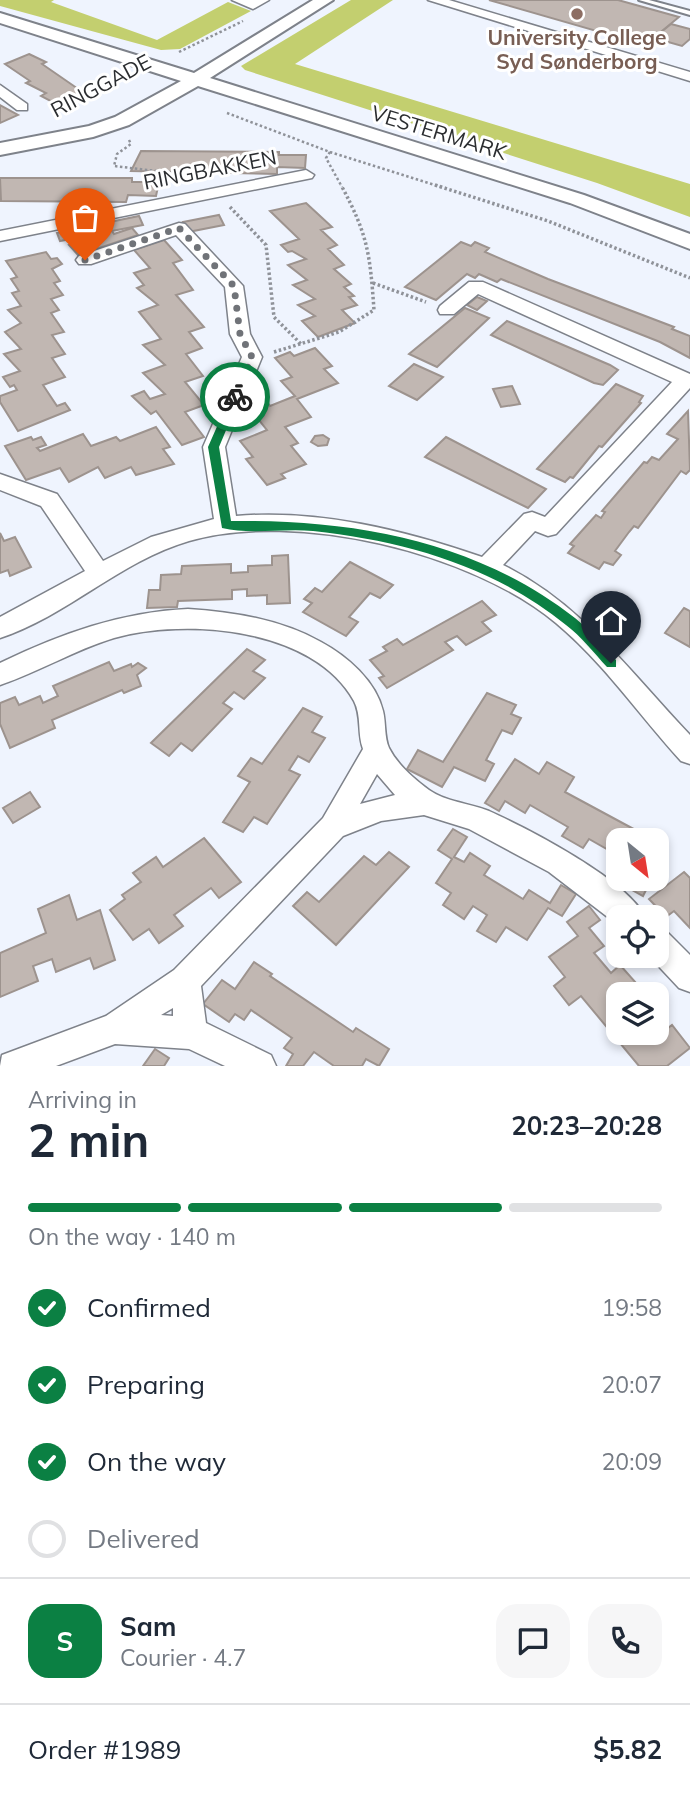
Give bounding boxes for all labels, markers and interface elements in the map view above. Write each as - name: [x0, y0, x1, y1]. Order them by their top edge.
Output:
- marker: University College Syd Sønderborg: [569, 6, 585, 22]
- place label: University College Syd Sønderborg: [488, 24, 666, 74]
- street label: RINGGADE: [46, 48, 155, 122]
- street label: VESTERMARK: [368, 99, 511, 165]
- street label: RINGBAKKEN: [141, 143, 279, 195]
- pin: [55, 188, 115, 260]
- icon: bag: [66, 199, 104, 237]
- courier: [200, 362, 270, 432]
- icon: bike: [216, 378, 254, 416]
- pin: [581, 591, 641, 663]
- icon: home: [592, 602, 630, 640]
- north arrow: [606, 828, 668, 891]
- map controls: [606, 828, 669, 1045]
- button: locate: [606, 905, 669, 968]
- button: layers: [606, 982, 669, 1045]
- text: Arriving in: [28, 1085, 137, 1114]
- text: 20:23–20:28: [511, 1109, 662, 1142]
- text: 2 min: [28, 1111, 149, 1169]
- text: On the way · 140 m: [28, 1222, 236, 1251]
- icon: check: [28, 1289, 66, 1327]
- text: Confirmed: [87, 1291, 211, 1324]
- text: 19:58: [602, 1293, 662, 1322]
- icon: check: [28, 1366, 66, 1404]
- text: Preparing: [87, 1368, 205, 1401]
- text: 20:07: [602, 1370, 662, 1399]
- icon: check: [28, 1443, 66, 1481]
- text: On the way: [87, 1445, 226, 1478]
- text: 20:09: [602, 1447, 662, 1476]
- text: Delivered: [87, 1522, 200, 1555]
- button: chat: [496, 1604, 570, 1678]
- button: phone: [588, 1604, 662, 1678]
- text: Sam: [120, 1610, 176, 1643]
- text: S: [57, 1625, 73, 1658]
- text: Courier · 4.7: [120, 1643, 246, 1672]
- text: Order #1989: [28, 1733, 181, 1766]
- text: $5.82: [593, 1733, 662, 1766]

